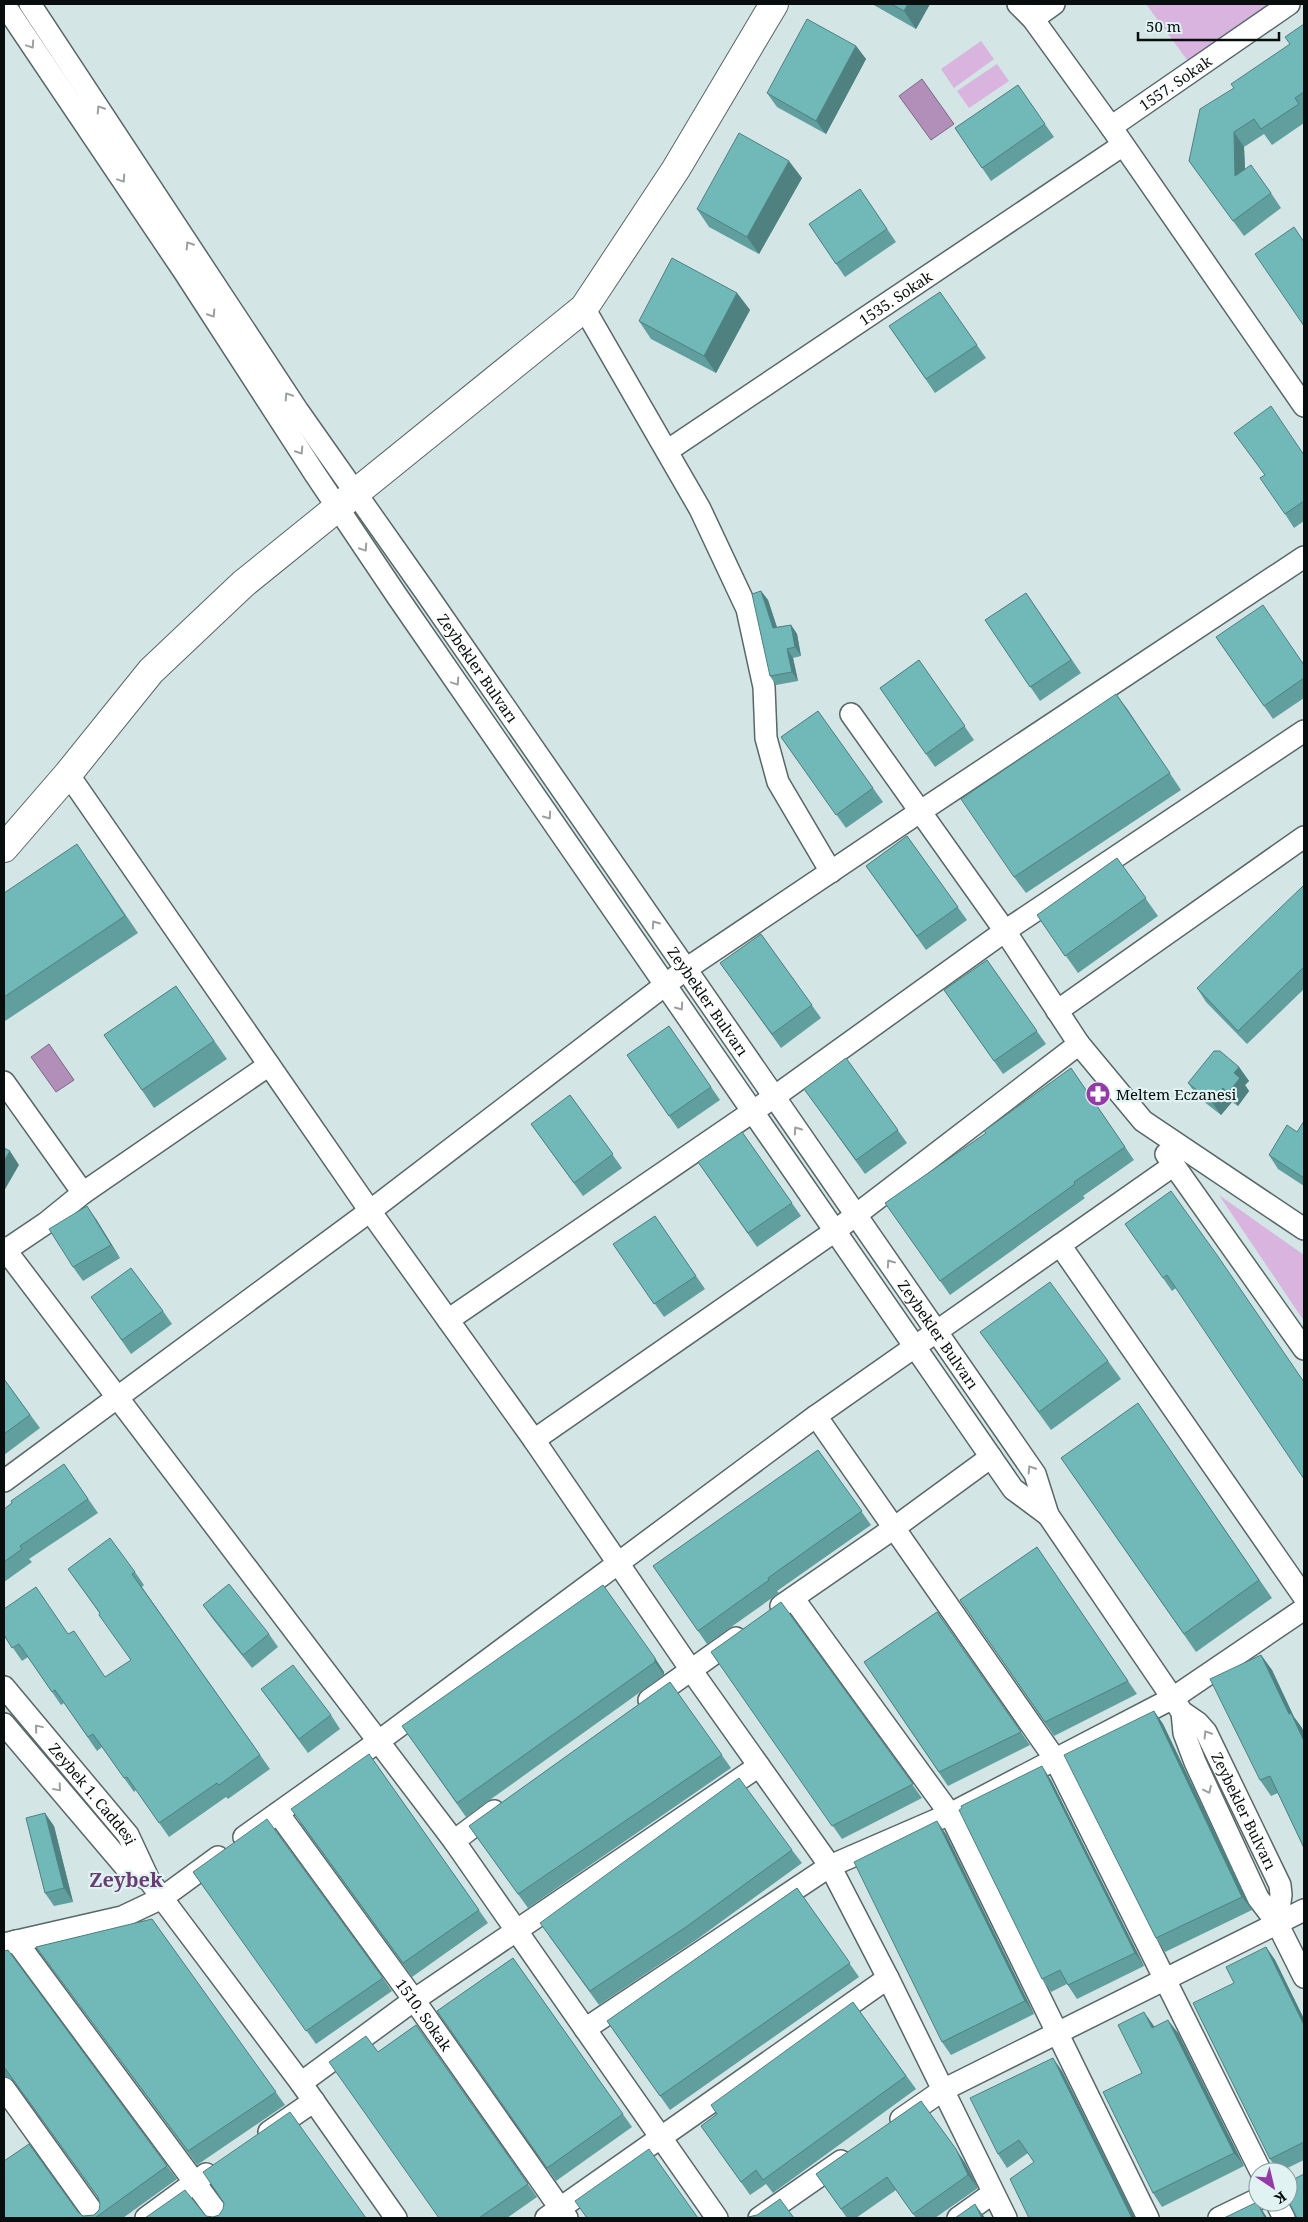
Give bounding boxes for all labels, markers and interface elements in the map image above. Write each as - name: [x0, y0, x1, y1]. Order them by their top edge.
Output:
- scale bar: [1138, 10, 1279, 42]
- text: 50 m: [1146, 16, 1181, 36]
- one-way arrow: [24, 40, 34, 49]
- street label: 1557. Sokak: [1135, 50, 1216, 115]
- one-way arrow: [97, 106, 106, 115]
- one-way arrow: [116, 174, 125, 183]
- one-way arrow: [186, 242, 195, 251]
- street label: 1535. Sokak: [855, 266, 936, 329]
- one-way arrow: [206, 309, 216, 318]
- one-way arrow: [285, 392, 294, 402]
- one-way arrow: [294, 446, 304, 455]
- one-way arrow: [358, 542, 367, 552]
- street label: Zeybekler Bulvarı: [433, 610, 523, 727]
- one-way arrow: [450, 676, 459, 686]
- one-way arrow: [542, 810, 551, 820]
- one-way arrow: [652, 920, 661, 930]
- street label: Zeybekler Bulvarı: [664, 943, 753, 1060]
- one-way arrow: [674, 1001, 683, 1011]
- pharmacy icon: Meltem Eczanesi: [1085, 1081, 1111, 1107]
- place label: Meltem Eczanesi: [1116, 1084, 1236, 1104]
- one-way arrow: [794, 1126, 803, 1136]
- one-way arrow: [887, 1260, 896, 1269]
- street label: Zeybekler Bulvarı: [894, 1276, 983, 1393]
- one-way arrow: [1028, 1466, 1038, 1475]
- one-way arrow: [35, 1725, 44, 1734]
- one-way arrow: [1203, 1731, 1213, 1740]
- street label: Zeybek 1. Caddesi: [45, 1738, 141, 1848]
- street label: Zeybekler Bulvarı: [1207, 1749, 1281, 1873]
- one-way arrow: [52, 1782, 61, 1791]
- one-way arrow: [1202, 1785, 1213, 1794]
- district label: Zeybek: [89, 1866, 163, 1893]
- street label: 1510. Sokak: [392, 1974, 457, 2055]
- north arrow: [1248, 2162, 1298, 2212]
- text: K: [1270, 2187, 1290, 2209]

